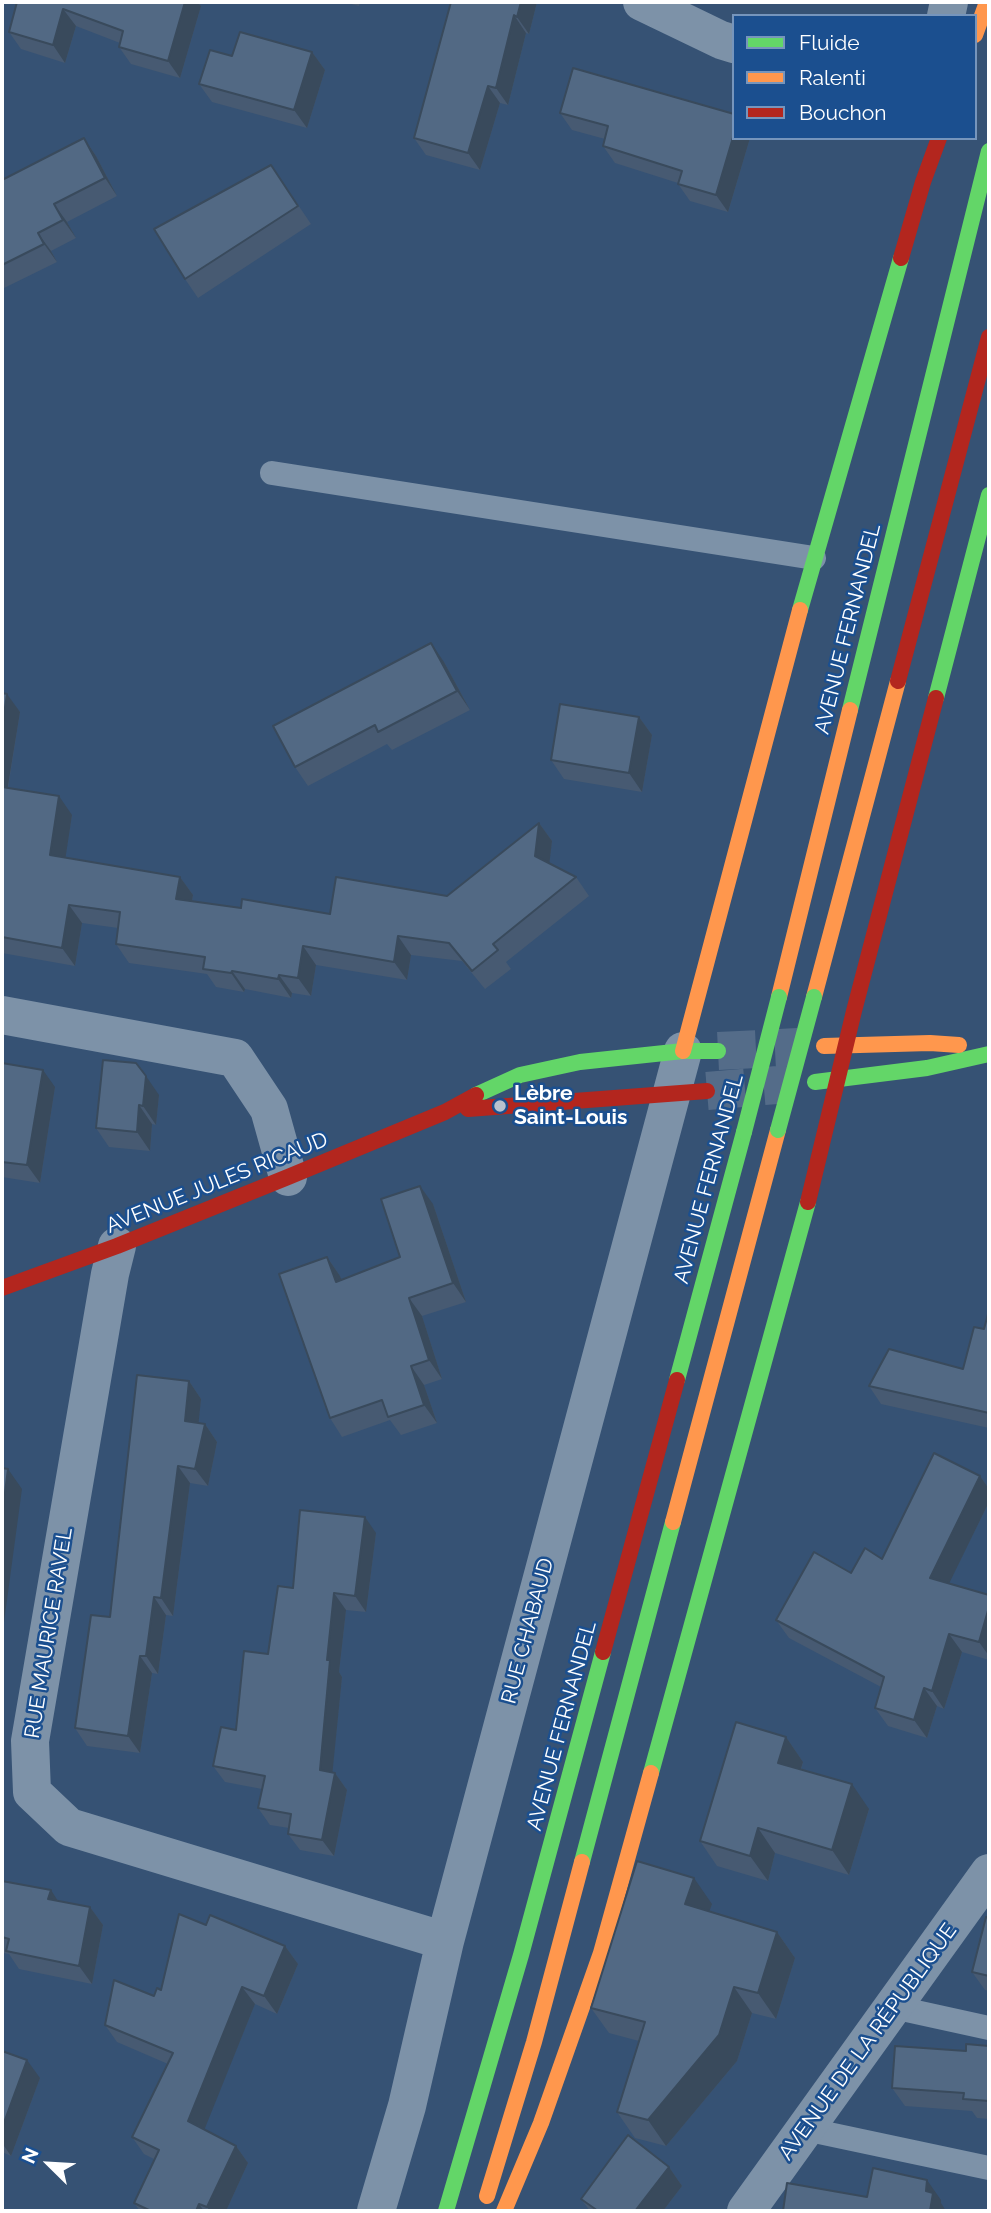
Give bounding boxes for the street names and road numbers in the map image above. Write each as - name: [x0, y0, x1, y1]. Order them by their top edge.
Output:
- street label: AVENUE FERNANDEL: [810, 521, 886, 737]
- street label: AVENUE FERNANDEL: [669, 1072, 749, 1286]
- street label: AVENUE JULES RICAUD: [103, 1127, 331, 1239]
- street label: RUE MAURICE RAVEL: [20, 1526, 78, 1740]
- street label: RUE CHABAUD: [496, 1555, 560, 1707]
- street label: AVENUE FERNANDEL: [522, 1619, 602, 1833]
- street label: AVENUE DE LA RÉPUBLIQUE: [774, 1919, 962, 2165]

